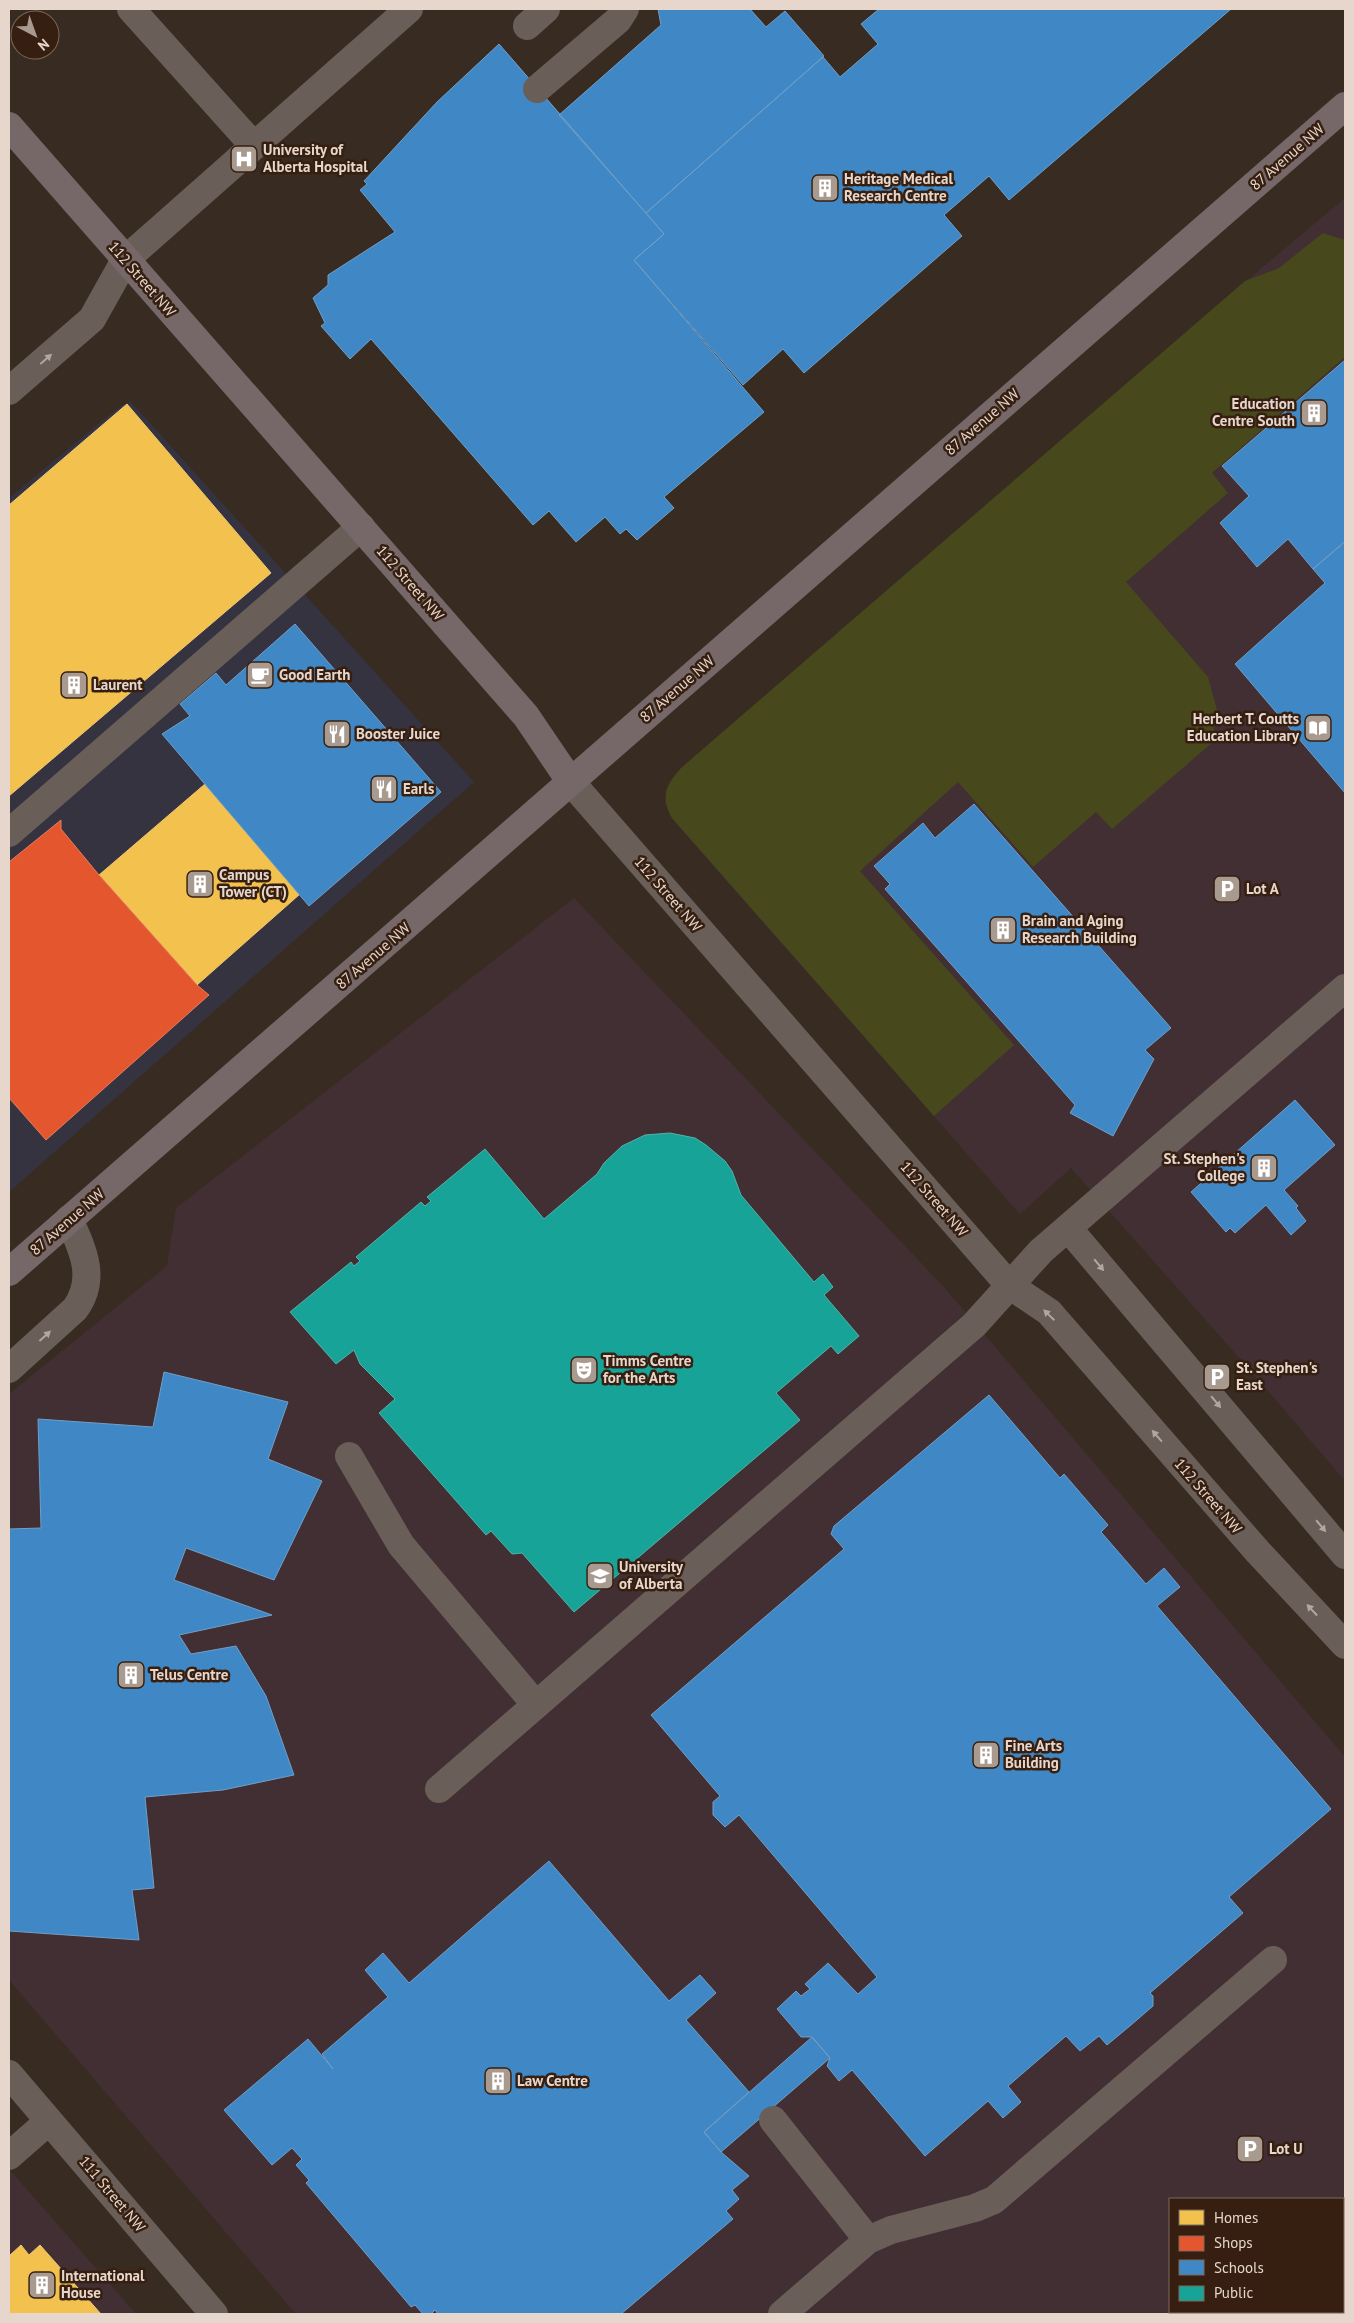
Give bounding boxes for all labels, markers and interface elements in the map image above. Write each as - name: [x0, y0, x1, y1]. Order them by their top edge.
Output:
- north arrow: [10, 10, 60, 60]
- text: N: [34, 35, 53, 55]
- street label: 87 Avenue NW: [1246, 119, 1328, 194]
- place label: University of Alberta Hospital: [263, 140, 368, 176]
- hospital icon: University of Alberta Hospital: [229, 144, 259, 174]
- place label: Heritage Medical Research Centre: [844, 169, 953, 205]
- building icon: Heritage Medical Research Centre: [810, 173, 840, 203]
- street label: 112 Street NW: [105, 237, 181, 321]
- one-way arrow: [39, 353, 51, 365]
- street label: 87 Avenue NW: [941, 384, 1023, 459]
- place label: Education Centre South: [1212, 394, 1295, 430]
- building icon: Education Centre South: [1299, 398, 1329, 428]
- street label: 112 Street NW: [373, 541, 449, 625]
- street label: 87 Avenue NW: [636, 651, 718, 726]
- cafe icon: Good Earth: [245, 660, 275, 690]
- place label: Good Earth: [279, 665, 351, 684]
- building icon: Laurent: [59, 670, 89, 700]
- place label: Laurent: [93, 675, 143, 694]
- place label: Herbert T. Coutts Education Library: [1187, 709, 1300, 745]
- library icon: Herbert T. Coutts Education Library: [1303, 713, 1333, 743]
- restaurant icon: Booster Juice: [322, 719, 352, 749]
- place label: Booster Juice: [356, 724, 441, 743]
- restaurant icon: Earls: [369, 774, 399, 804]
- place label: Earls: [403, 779, 434, 798]
- street label: 112 Street NW: [631, 852, 707, 936]
- place label: Campus Tower (CT): [219, 865, 287, 901]
- building icon: Campus Tower (CT): [185, 869, 215, 899]
- parking icon: Lot A: [1212, 874, 1242, 904]
- place label: Lot A: [1246, 879, 1280, 898]
- place label: Brain and Aging Research Building: [1022, 911, 1137, 947]
- building icon: Brain and Aging Research Building: [988, 915, 1018, 945]
- street label: 87 Avenue NW: [332, 918, 414, 993]
- place label: St. Stephen's College: [1164, 1149, 1245, 1185]
- building icon: St. Stephen's College: [1249, 1153, 1279, 1183]
- street label: 112 Street NW: [897, 1157, 973, 1241]
- street label: 87 Avenue NW: [26, 1184, 108, 1259]
- one-way arrow: [1093, 1259, 1104, 1271]
- one-way arrow: [1044, 1309, 1056, 1321]
- one-way arrow: [39, 1330, 51, 1342]
- place label: Timms Centre for the Arts: [603, 1351, 692, 1387]
- theatre icon: Timms Centre for the Arts: [569, 1355, 599, 1385]
- place label: St. Stephen's East: [1236, 1358, 1317, 1394]
- parking icon: St. Stephen's East: [1202, 1362, 1232, 1392]
- one-way arrow: [1210, 1395, 1221, 1408]
- one-way arrow: [1151, 1430, 1162, 1443]
- street label: 112 Street NW: [1171, 1454, 1247, 1538]
- one-way arrow: [1315, 1520, 1326, 1532]
- place label: University of Alberta: [619, 1557, 684, 1593]
- school or university icon: University of Alberta: [585, 1561, 615, 1591]
- one-way arrow: [1306, 1604, 1318, 1616]
- building icon: Telus Centre: [116, 1660, 146, 1690]
- place label: Telus Centre: [150, 1665, 229, 1684]
- place label: Fine Arts Building: [1005, 1736, 1062, 1772]
- building icon: Fine Arts Building: [971, 1740, 1001, 1770]
- building icon: Law Centre: [483, 2066, 513, 2096]
- place label: Law Centre: [517, 2071, 588, 2090]
- parking icon: Lot U: [1235, 2134, 1265, 2164]
- place label: Lot U: [1269, 2139, 1303, 2158]
- street label: 111 Street NW: [75, 2152, 150, 2236]
- legend: [1169, 2198, 1344, 2313]
- text: Homes: [1214, 2208, 1258, 2227]
- text: Shops: [1214, 2233, 1253, 2252]
- text: Schools: [1214, 2258, 1264, 2277]
- place label: International House: [61, 2266, 145, 2302]
- building icon: International House: [27, 2270, 57, 2300]
- text: Public: [1214, 2283, 1253, 2302]

